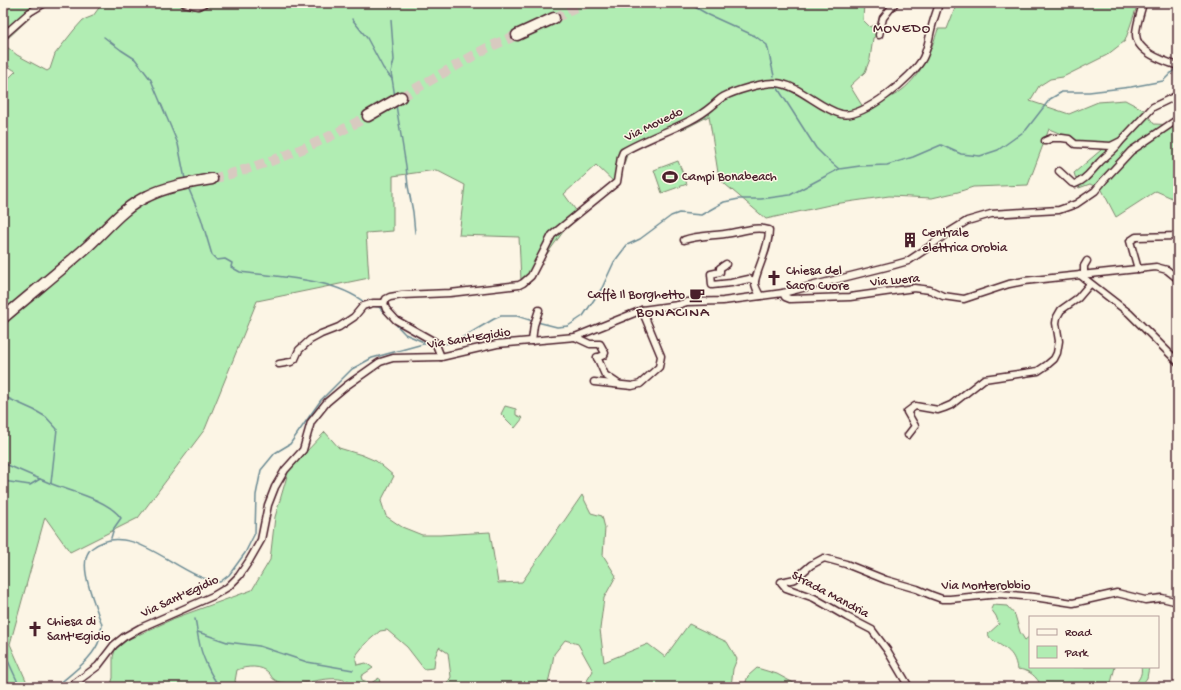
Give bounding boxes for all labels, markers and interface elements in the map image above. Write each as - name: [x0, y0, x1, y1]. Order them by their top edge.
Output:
- district label: MOVEDO: [873, 21, 931, 38]
- street label: Via Movedo: [622, 104, 686, 146]
- sports icon: Campi Bonabeach: [661, 168, 679, 186]
- place label: Campi Bonabeach: [682, 170, 777, 185]
- place label: Centrale elettrica Orobia: [922, 226, 1008, 256]
- building icon: Centrale elettrica Orobia: [901, 231, 919, 249]
- place label: Chiesa del Sacro Cuore: [786, 264, 850, 294]
- church icon: Chiesa del Sacro Cuore: [765, 269, 783, 287]
- street label: Via Luera: [869, 271, 921, 291]
- cafe icon: Caffè Il Borghetto: [688, 286, 706, 304]
- place label: Caffè Il Borghetto: [587, 288, 685, 303]
- district label: BONACINA: [635, 304, 710, 322]
- street label: Via Sant'Egidio: [425, 325, 512, 353]
- street label: Strada Mandria: [789, 568, 872, 622]
- street label: Via Sant'Egidio: [138, 572, 221, 622]
- street label: Via Monterobbio: [941, 579, 1031, 594]
- place label: Chiesa di Sant'Egidio: [47, 615, 111, 645]
- legend: [1029, 616, 1159, 668]
- church icon: Chiesa di Sant'Egidio: [26, 620, 44, 638]
- text: Road: [1065, 627, 1092, 641]
- text: Park: [1064, 647, 1090, 661]

